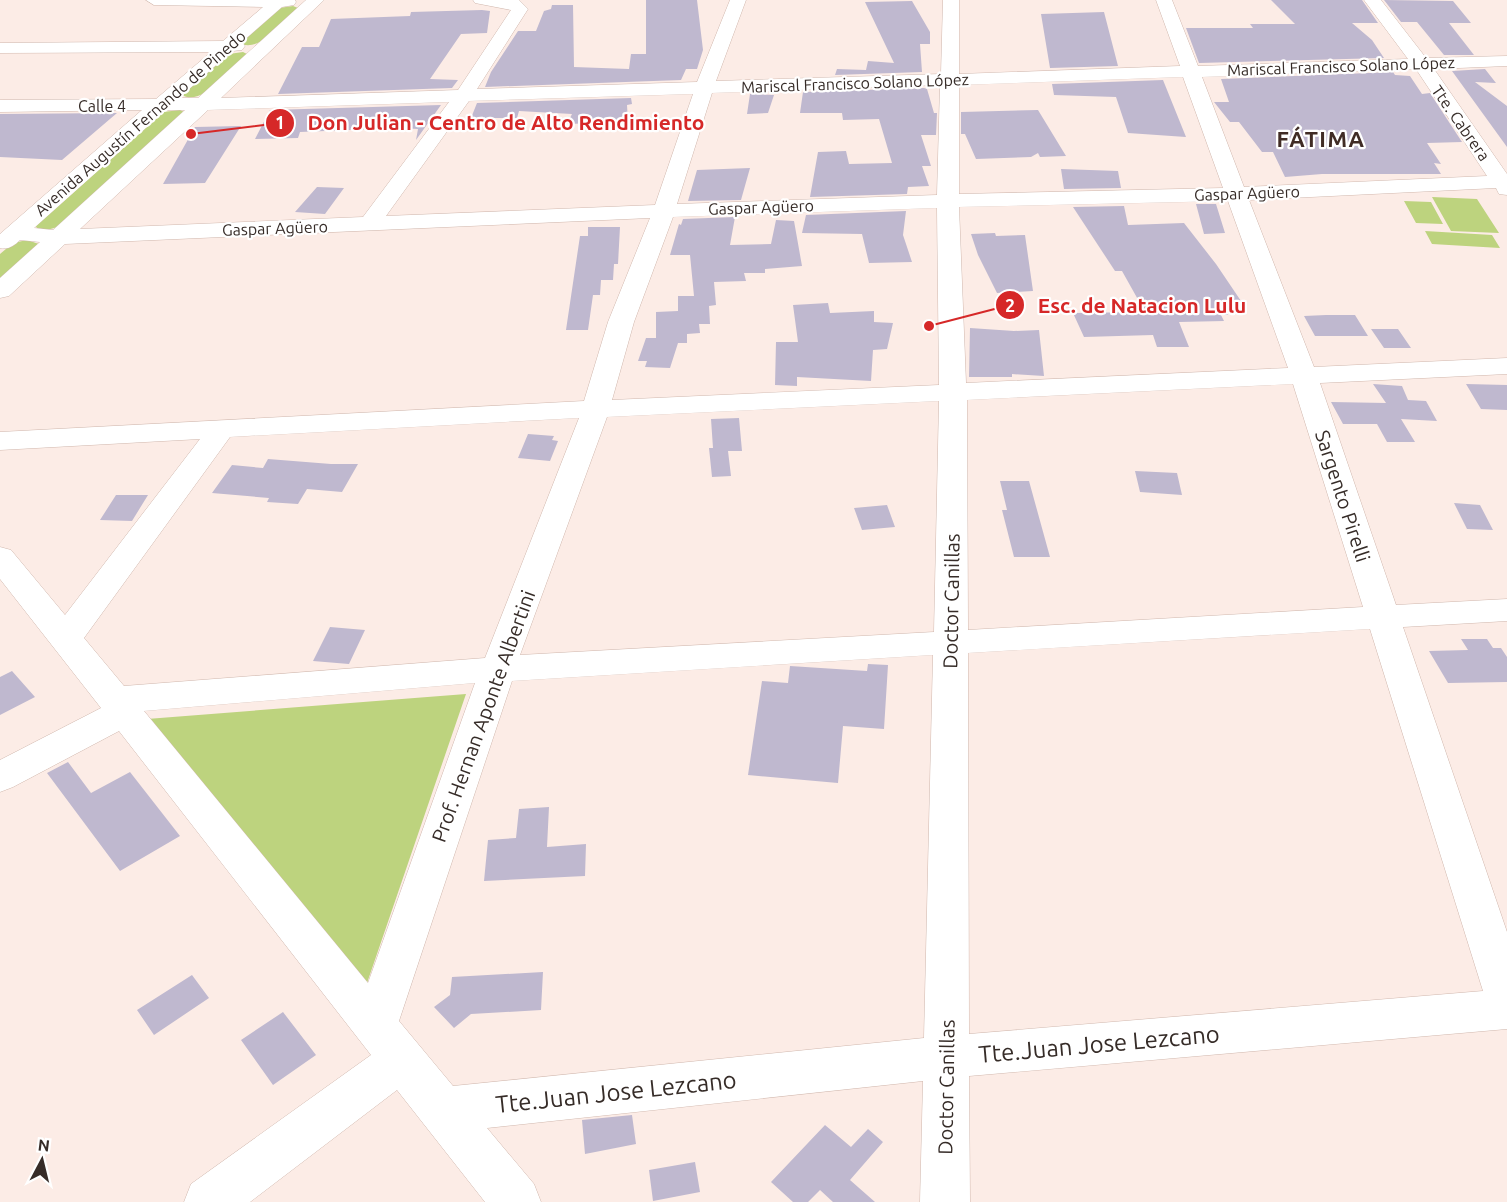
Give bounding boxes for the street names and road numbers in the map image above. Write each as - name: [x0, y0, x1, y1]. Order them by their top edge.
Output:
- street label: Avenida Augustín Fernando de Pinedo: [31, 27, 249, 219]
- street label: Mariscal Francisco Solano López: [1227, 53, 1455, 79]
- street label: Mariscal Francisco Solano López: [741, 70, 969, 96]
- street label: Tte. Cabrera: [1428, 82, 1494, 164]
- street label: Calle 4: [78, 97, 126, 115]
- street label: Gaspar Agüero: [1194, 182, 1300, 204]
- street label: Gaspar Agüero: [708, 196, 814, 218]
- street label: Gaspar Agüero: [222, 217, 328, 239]
- street label: Sargento Pirelli: [1311, 427, 1375, 565]
- street label: Doctor Canillas: [938, 533, 964, 669]
- street label: Prof. Hernan Aponte Albertini: [427, 587, 539, 845]
- street label: Doctor Canillas: [933, 1019, 959, 1155]
- street label: Tte.Juan Jose Lezcano: [977, 1020, 1221, 1068]
- street label: Tte.Juan Jose Lezcano: [494, 1066, 738, 1118]

